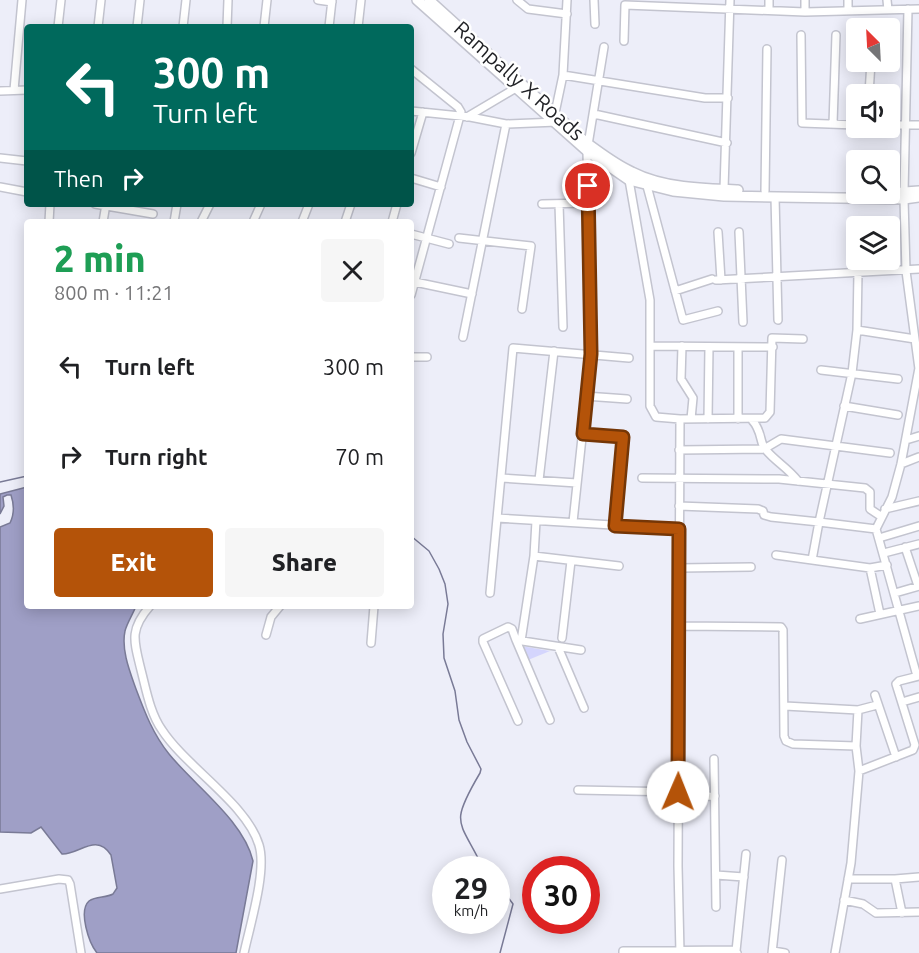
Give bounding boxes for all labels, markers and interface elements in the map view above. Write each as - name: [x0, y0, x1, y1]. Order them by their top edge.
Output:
- street label: Rampally X Roads: [450, 16, 589, 145]
- north arrow: [846, 18, 900, 72]
- map controls: [846, 18, 900, 270]
- icon: left: [54, 48, 132, 126]
- text: 300 m: [153, 49, 270, 96]
- button: sound: [846, 84, 900, 138]
- text: Turn left: [153, 98, 257, 128]
- button: search: [846, 150, 900, 204]
- pin: [562, 160, 613, 211]
- icon: right: [116, 162, 149, 195]
- text: Then: [54, 166, 104, 191]
- icon: arrive: [571, 169, 604, 202]
- button: layers: [846, 216, 900, 270]
- text: 2 min: [54, 238, 146, 279]
- button: close: [321, 239, 384, 302]
- text: 800 m · 11:21: [54, 281, 174, 304]
- icon: left: [54, 350, 87, 383]
- text: Turn left: [105, 354, 195, 379]
- text: 300 m: [323, 354, 384, 379]
- icon: right: [54, 440, 87, 473]
- text: Turn right: [105, 444, 207, 469]
- text: 70 m: [335, 444, 384, 469]
- button: Exit: [54, 528, 213, 597]
- button: Share: [225, 528, 384, 597]
- position arrow: [646, 760, 710, 824]
- speed limit sign: 30: [522, 856, 600, 934]
- text: 29: [454, 871, 488, 905]
- text: km/h: [454, 902, 488, 919]

